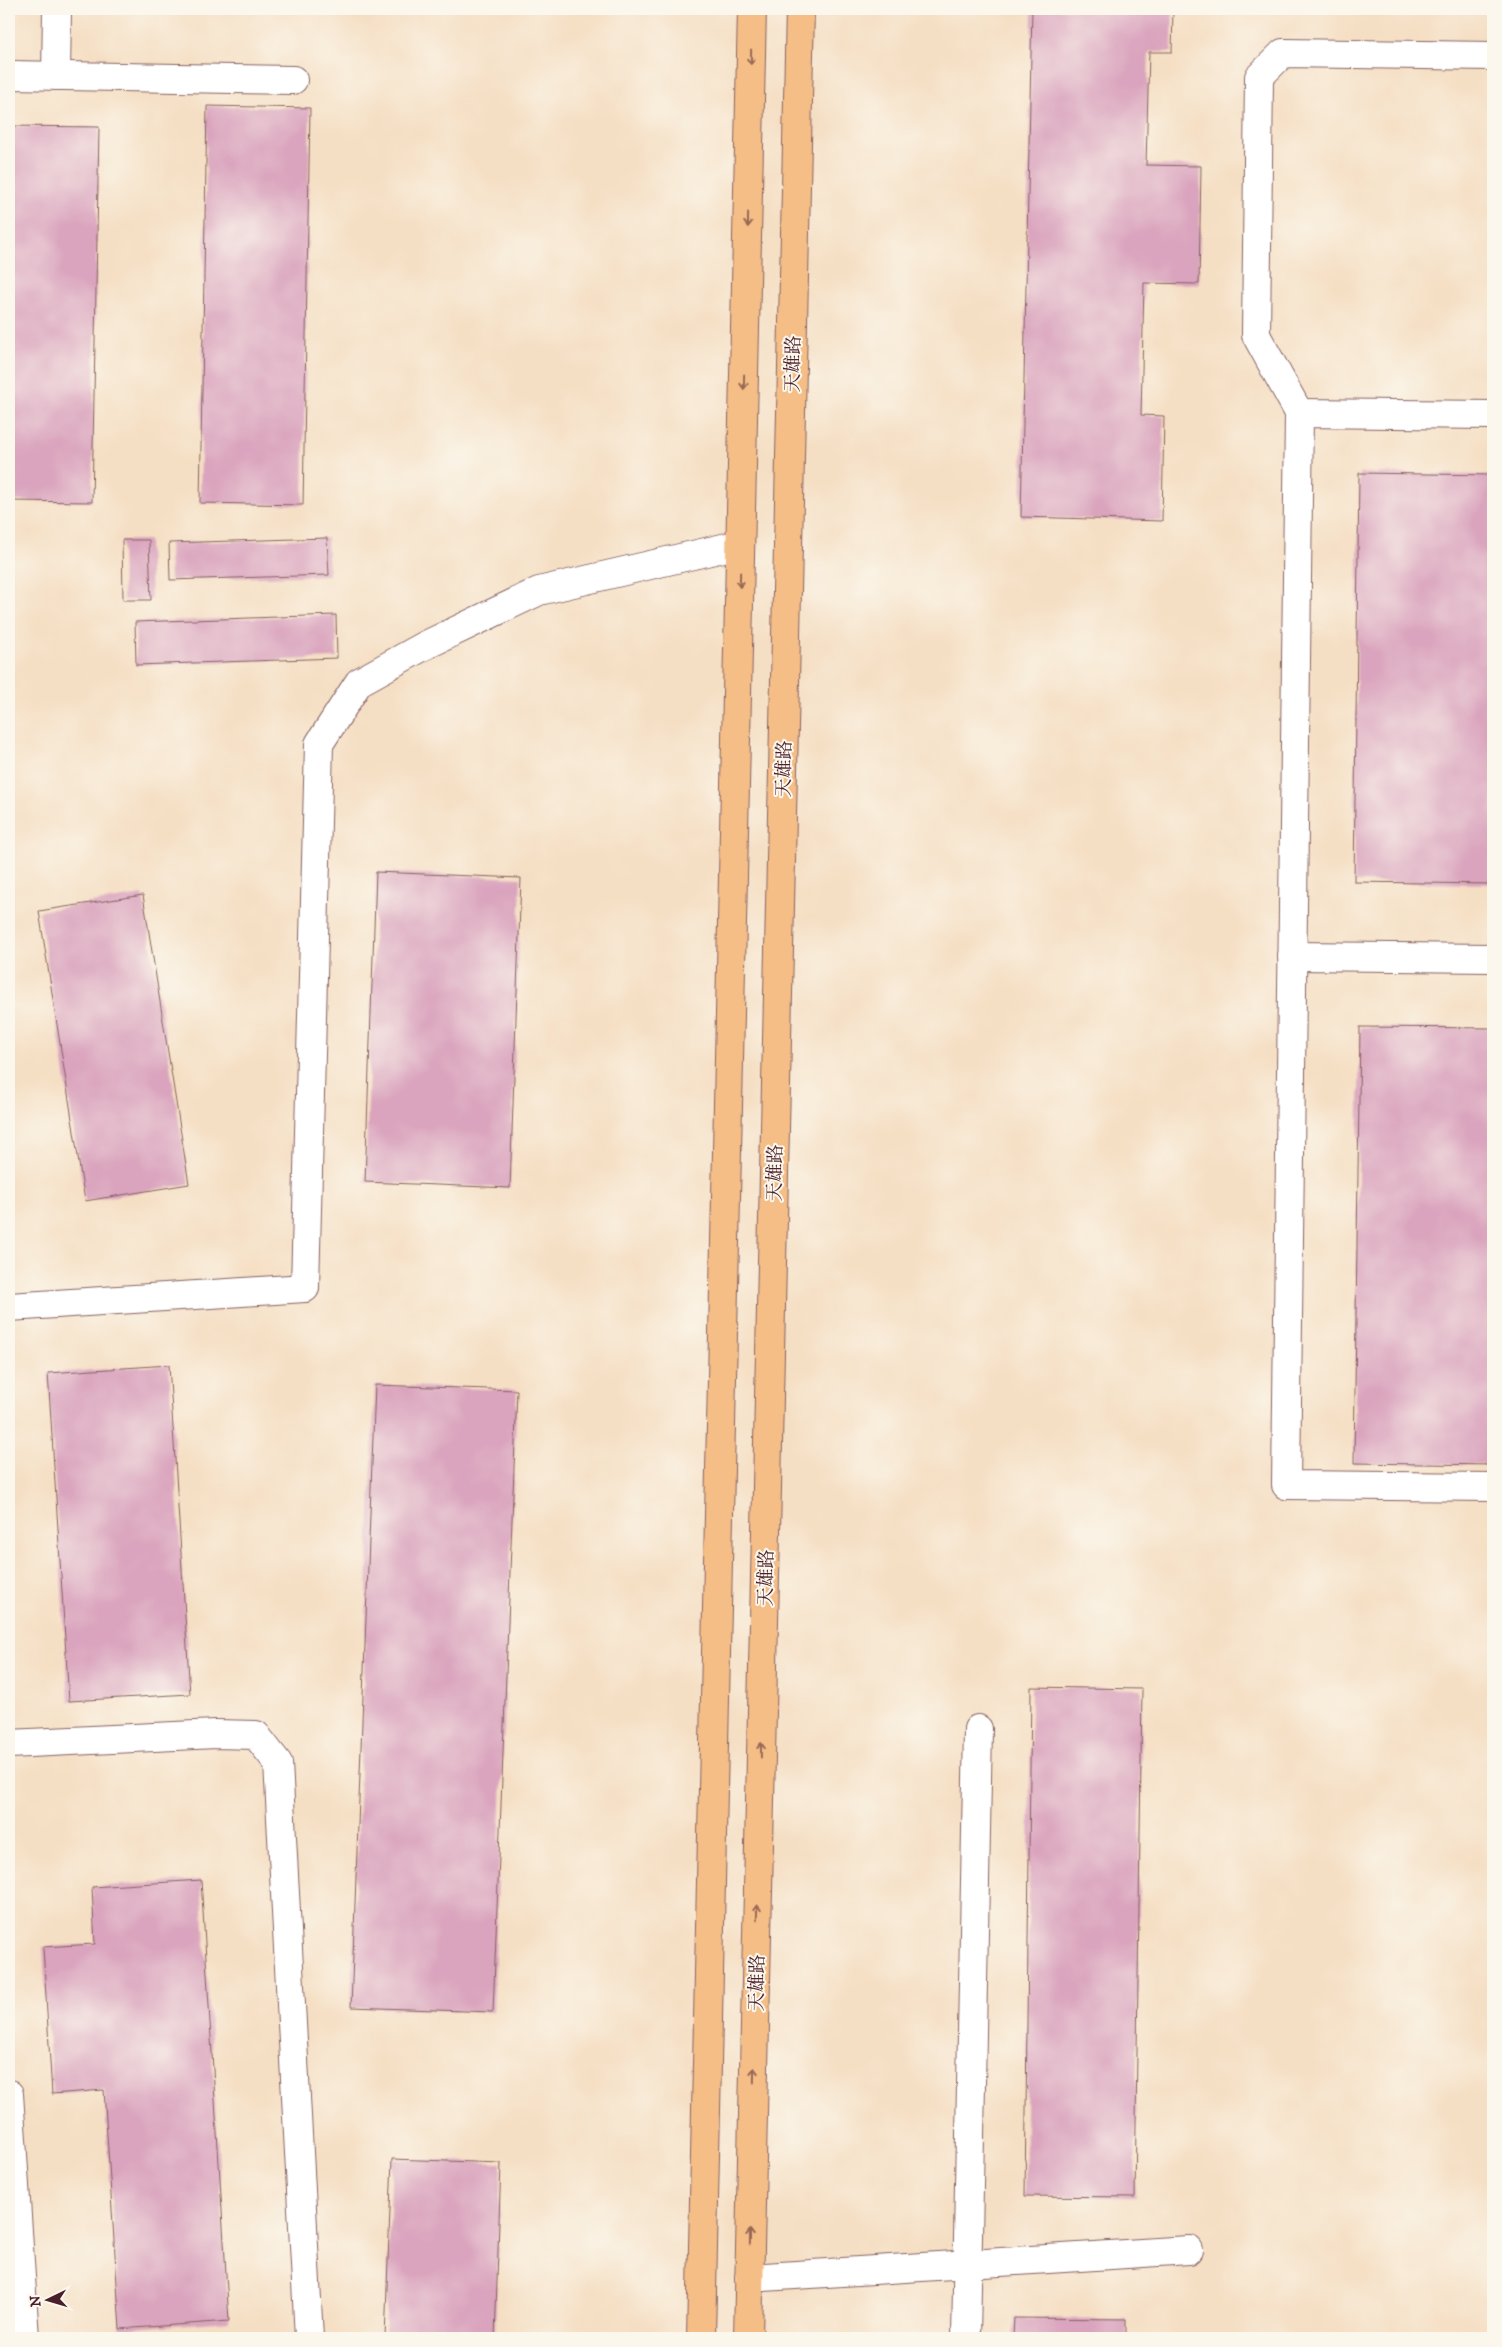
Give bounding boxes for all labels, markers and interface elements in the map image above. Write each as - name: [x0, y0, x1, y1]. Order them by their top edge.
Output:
- one-way arrow: [747, 49, 756, 65]
- one-way arrow: [743, 212, 752, 228]
- street label: 天雄路: [782, 335, 805, 393]
- one-way arrow: [739, 374, 749, 390]
- one-way arrow: [735, 572, 744, 588]
- street label: 天雄路: [773, 740, 796, 798]
- street label: 天雄路: [764, 1144, 787, 1202]
- street label: 天雄路: [755, 1549, 778, 1607]
- one-way arrow: [756, 1742, 766, 1758]
- one-way arrow: [752, 1904, 762, 1920]
- street label: 天雄路: [746, 1954, 769, 2012]
- one-way arrow: [749, 2067, 758, 2083]
- one-way arrow: [745, 2229, 755, 2246]
- north arrow: [22, 2274, 72, 2324]
- text: N: [27, 2294, 46, 2308]

